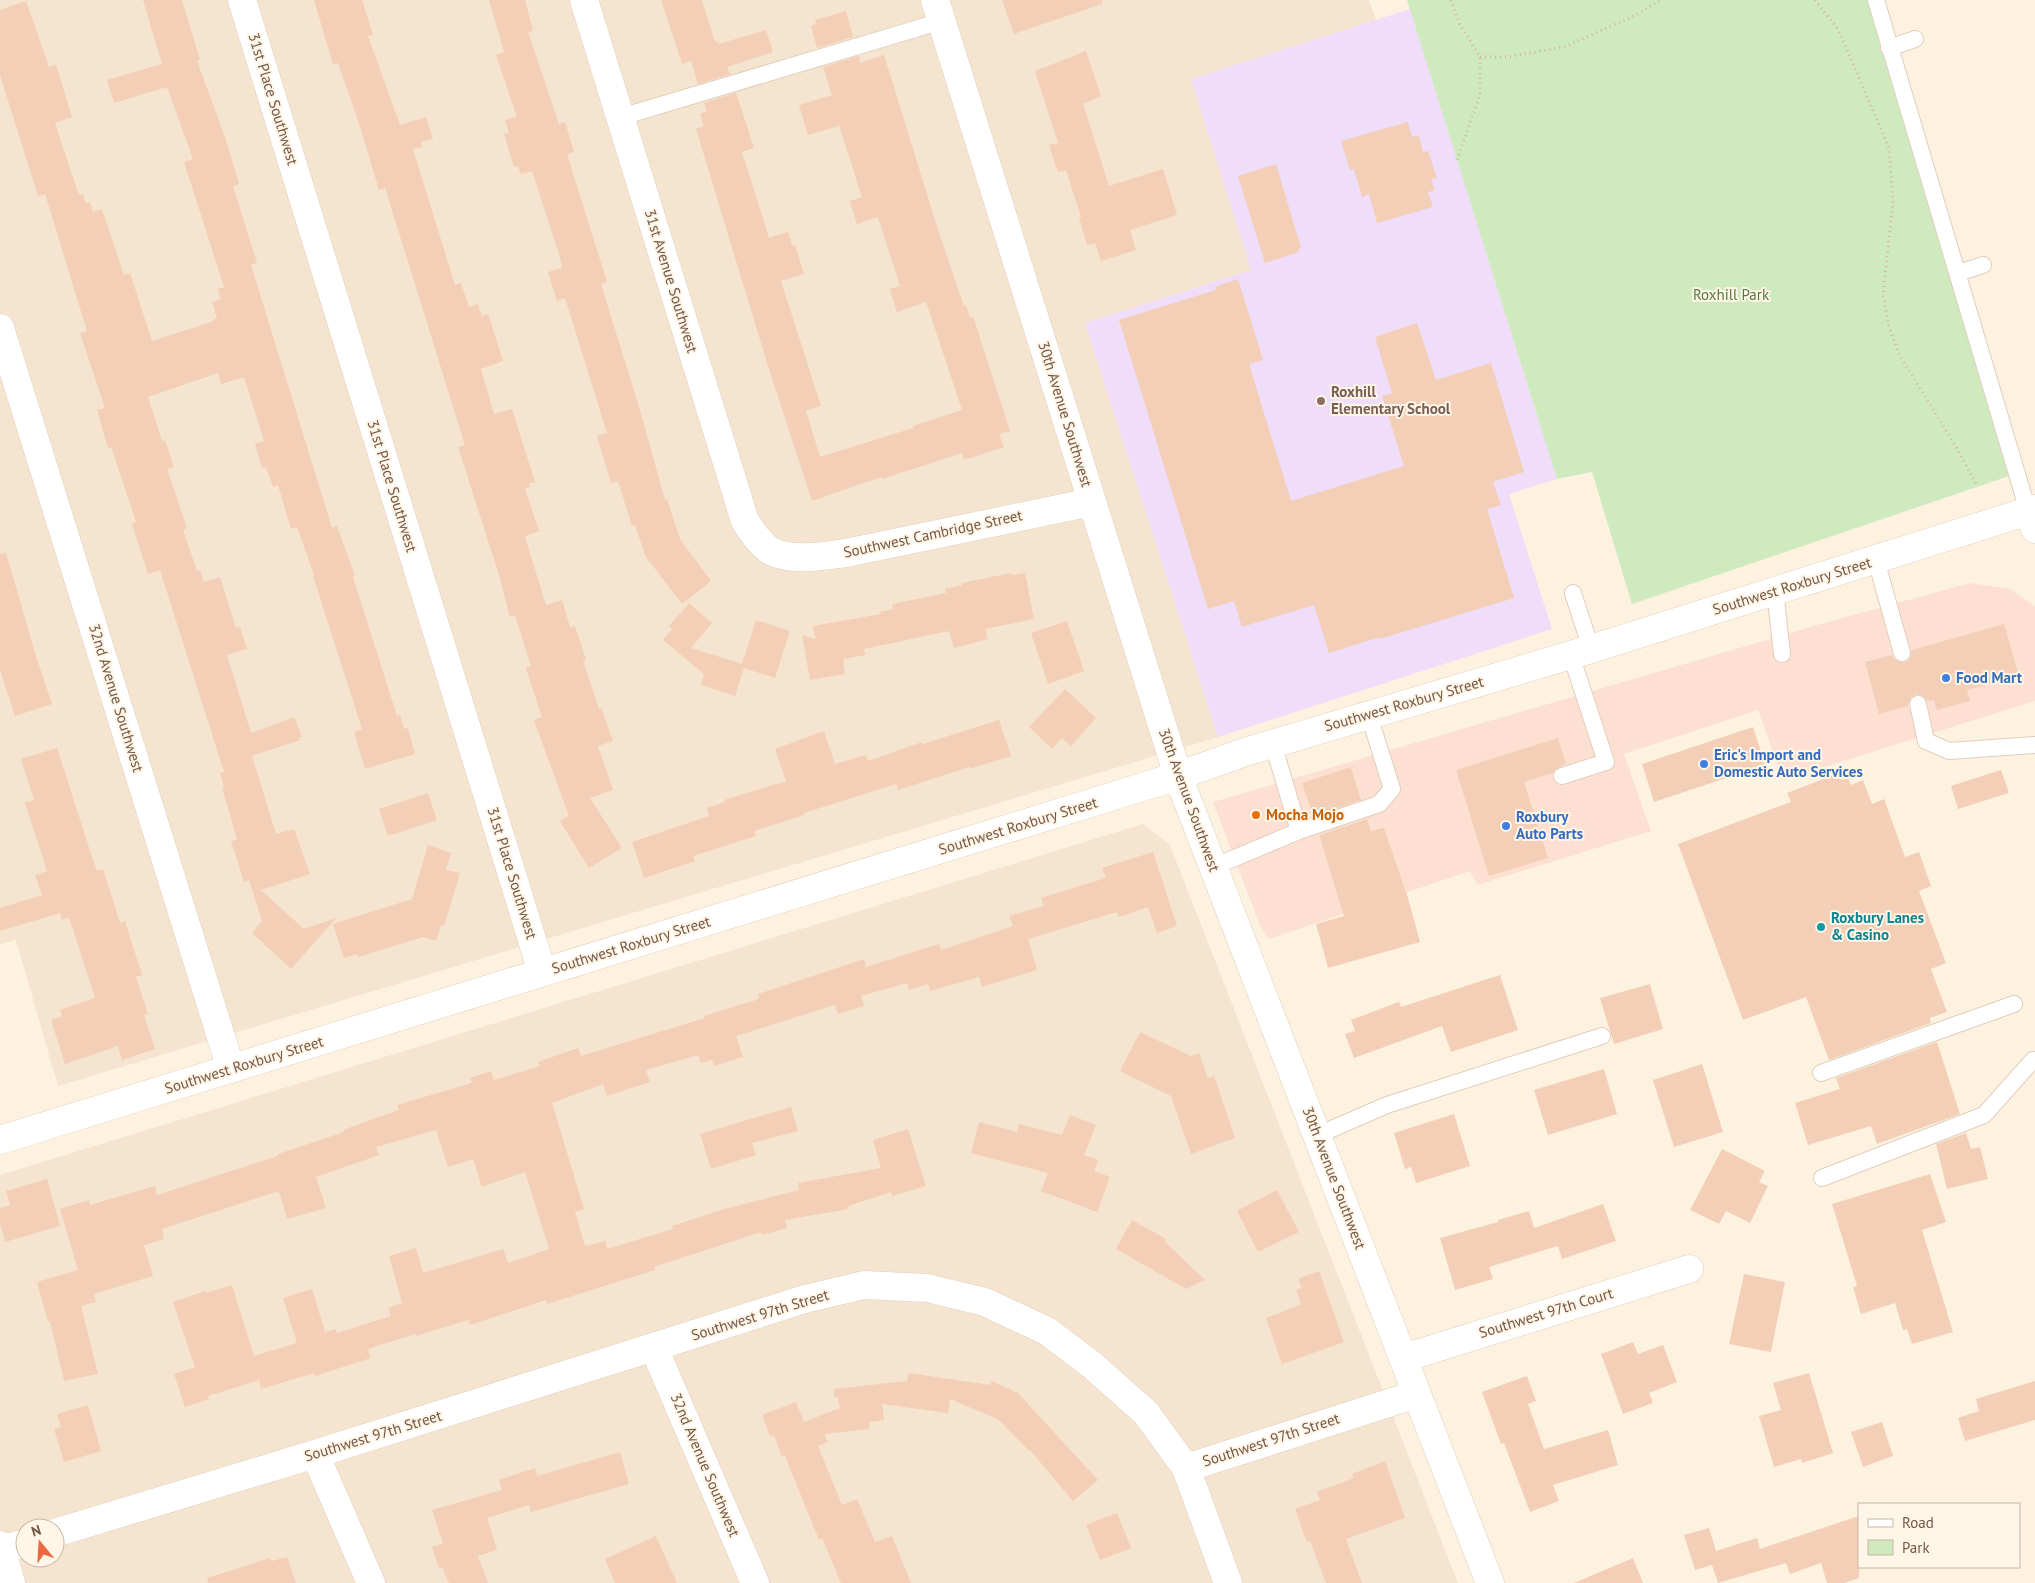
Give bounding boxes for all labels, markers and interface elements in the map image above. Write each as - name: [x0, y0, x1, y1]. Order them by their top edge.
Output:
- street label: 31st Place Southwest: [244, 30, 303, 167]
- street label: 31st Avenue Southwest: [641, 207, 702, 355]
- park label: Roxhill Park: [1693, 285, 1770, 304]
- street label: 30th Avenue Southwest: [1034, 339, 1097, 489]
- place label: Roxhill Elementary School: [1331, 382, 1451, 418]
- marker: Roxhill Elementary School: [1315, 395, 1327, 407]
- street label: 31st Place Southwest: [363, 417, 422, 554]
- street label: Southwest Cambridge Street: [842, 505, 1024, 562]
- street label: Southwest Roxbury Street: [1710, 552, 1873, 619]
- street label: 32nd Avenue Southwest: [85, 621, 148, 774]
- place label: Food Mart: [1956, 668, 2023, 687]
- street label: Southwest Roxbury Street: [1322, 672, 1486, 735]
- marker: Food Mart: [1940, 672, 1952, 684]
- street label: 30th Avenue Southwest: [1155, 726, 1224, 874]
- place label: Eric's Import and Domestic Auto Services: [1714, 745, 1863, 781]
- marker: Eric's Import and Domestic Auto Services: [1698, 758, 1710, 770]
- street label: Southwest Roxbury Street: [936, 792, 1099, 859]
- street label: 31st Place Southwest: [483, 804, 542, 941]
- place label: Mocha Mojo: [1266, 805, 1344, 824]
- place label: Roxbury Auto Parts: [1516, 807, 1583, 843]
- marker: Mocha Mojo: [1250, 809, 1262, 821]
- marker: Roxbury Auto Parts: [1500, 820, 1512, 832]
- place label: Roxbury Lanes & Casino: [1831, 908, 1924, 944]
- street label: Southwest Roxbury Street: [549, 911, 712, 978]
- marker: Roxbury Lanes & Casino: [1815, 921, 1827, 933]
- street label: Southwest Roxbury Street: [162, 1031, 325, 1098]
- street label: 30th Avenue Southwest: [1298, 1104, 1370, 1252]
- street label: Southwest 97th Court: [1476, 1283, 1615, 1342]
- street label: Southwest 97th Street: [689, 1285, 831, 1344]
- street label: 32nd Avenue Southwest: [667, 1390, 744, 1540]
- street label: Southwest 97th Street: [302, 1406, 444, 1465]
- street label: Southwest 97th Street: [1200, 1408, 1342, 1471]
- legend: [1858, 1503, 2020, 1568]
- text: Road: [1902, 1513, 1934, 1532]
- north arrow: [15, 1518, 65, 1568]
- text: N: [29, 1521, 43, 1541]
- text: Park: [1902, 1538, 1930, 1557]

